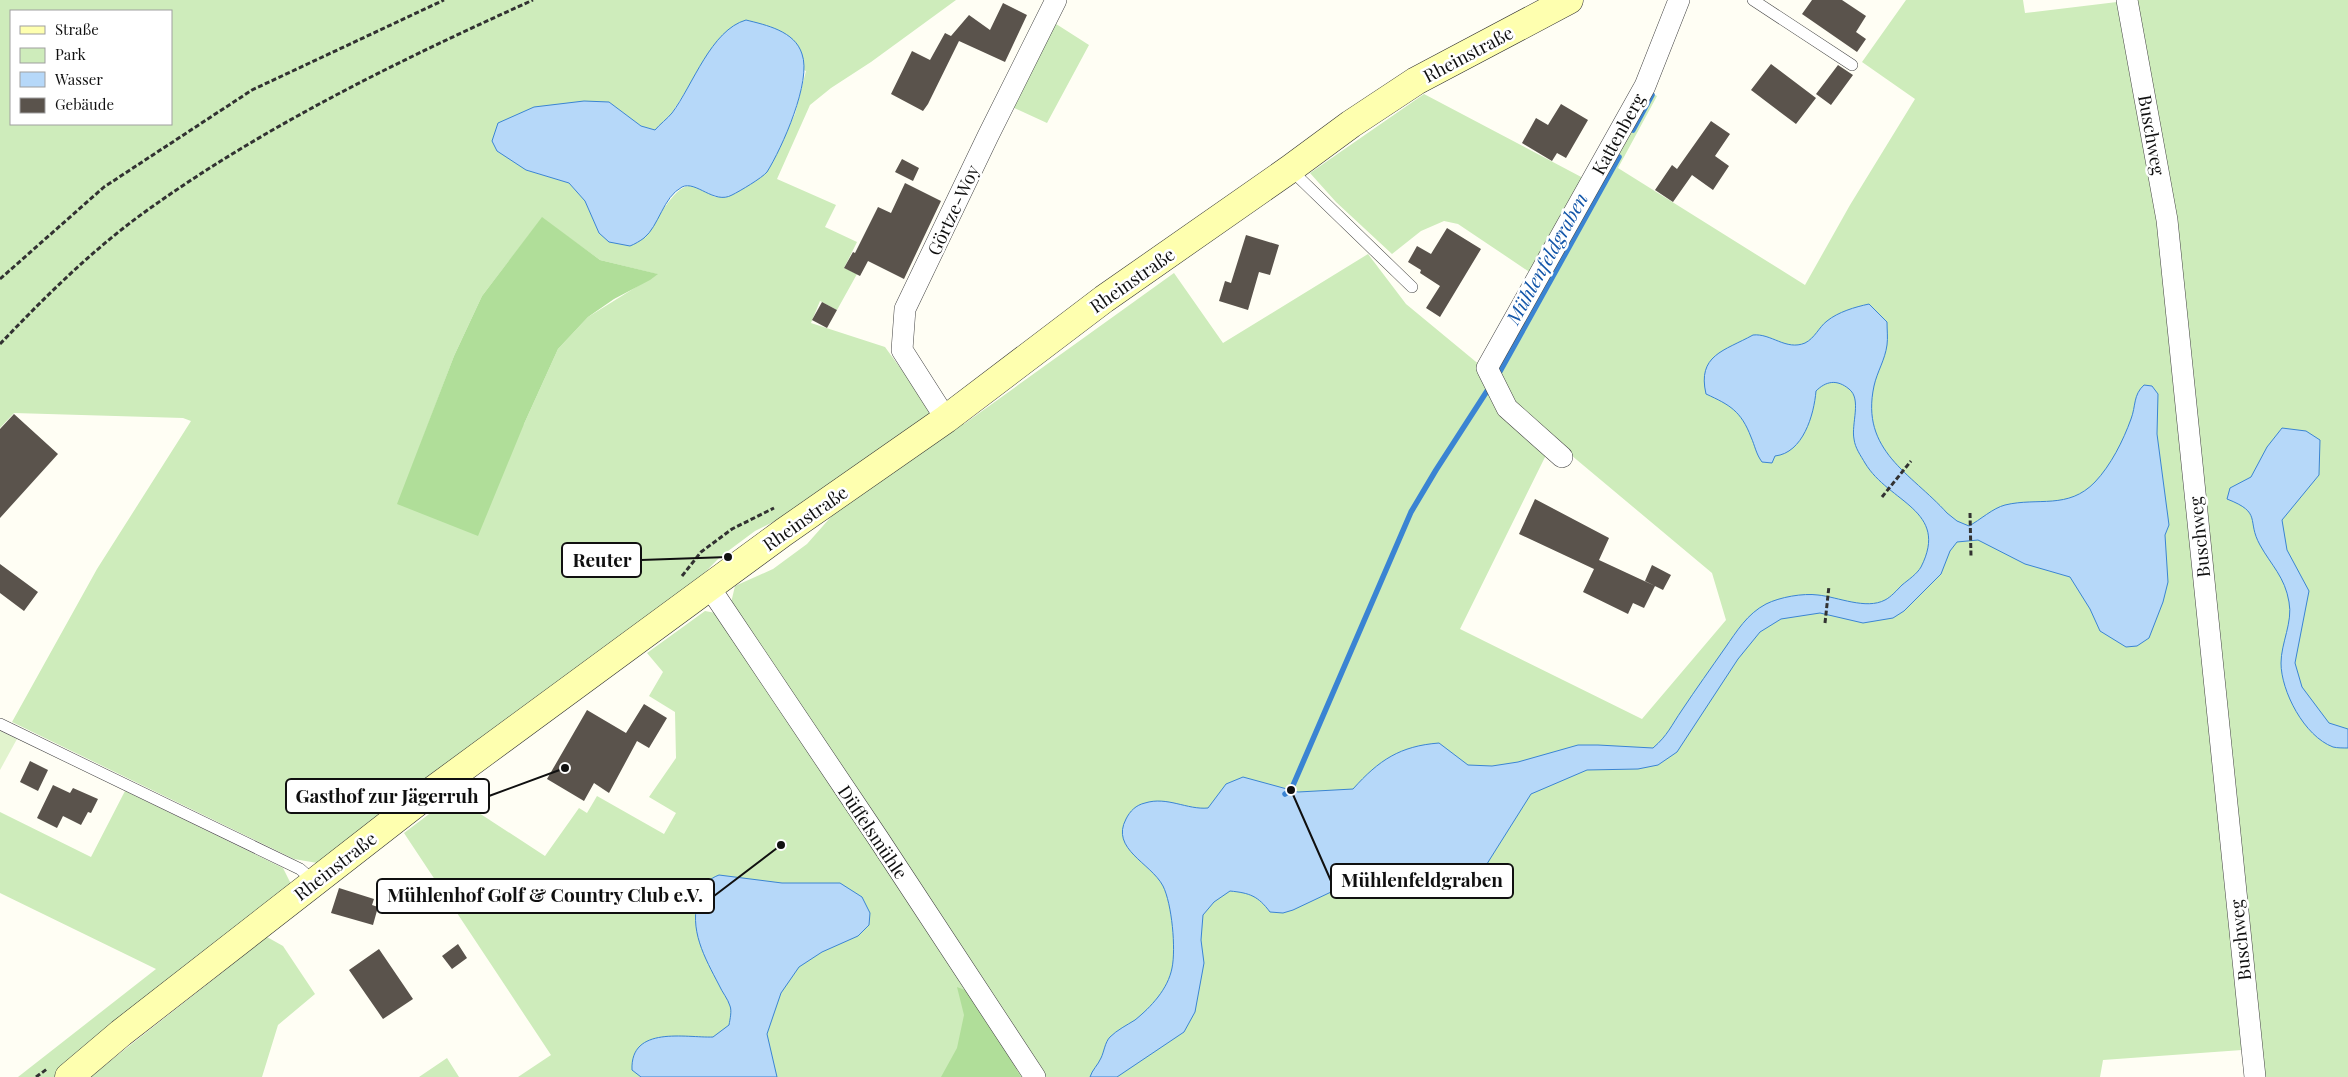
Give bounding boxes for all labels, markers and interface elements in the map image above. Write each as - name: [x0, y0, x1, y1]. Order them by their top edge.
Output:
- legend: [10, 10, 172, 125]
- text: Straße: [55, 19, 99, 39]
- street label: Rheinstraße: [1419, 20, 1517, 88]
- text: Park: [55, 44, 87, 64]
- text: Wasser: [54, 69, 103, 89]
- street label: Kattenberg: [1586, 89, 1650, 179]
- street label: Buschweg: [2133, 93, 2171, 178]
- text: Gebäude: [55, 94, 114, 114]
- street label: Görtze-Woy: [922, 161, 984, 259]
- water label: Mühlenfeldgraben: [1499, 188, 1593, 329]
- street label: Rheinstraße: [1085, 242, 1179, 318]
- street label: Rheinstraße: [758, 480, 852, 556]
- street label: Buschweg: [2183, 495, 2215, 579]
- callout: Reuter: [562, 543, 641, 577]
- text: Reuter: [572, 546, 632, 572]
- callout: Gasthof zur Jägerruh: [286, 779, 489, 813]
- street label: Düffelsmühle: [833, 780, 913, 884]
- text: Gasthof zur Jägerruh: [296, 782, 479, 808]
- street label: Rheinstraße: [289, 826, 381, 906]
- callout: Mühlenfeldgraben: [1331, 864, 1513, 898]
- text: Mühlenfeldgraben: [1341, 866, 1503, 892]
- callout: Mühlenhof Golf & Country Club e.V.: [377, 879, 714, 913]
- text: Mühlenhof Golf & Country Club e.V.: [387, 881, 703, 907]
- street label: Buschweg: [2224, 898, 2256, 982]

